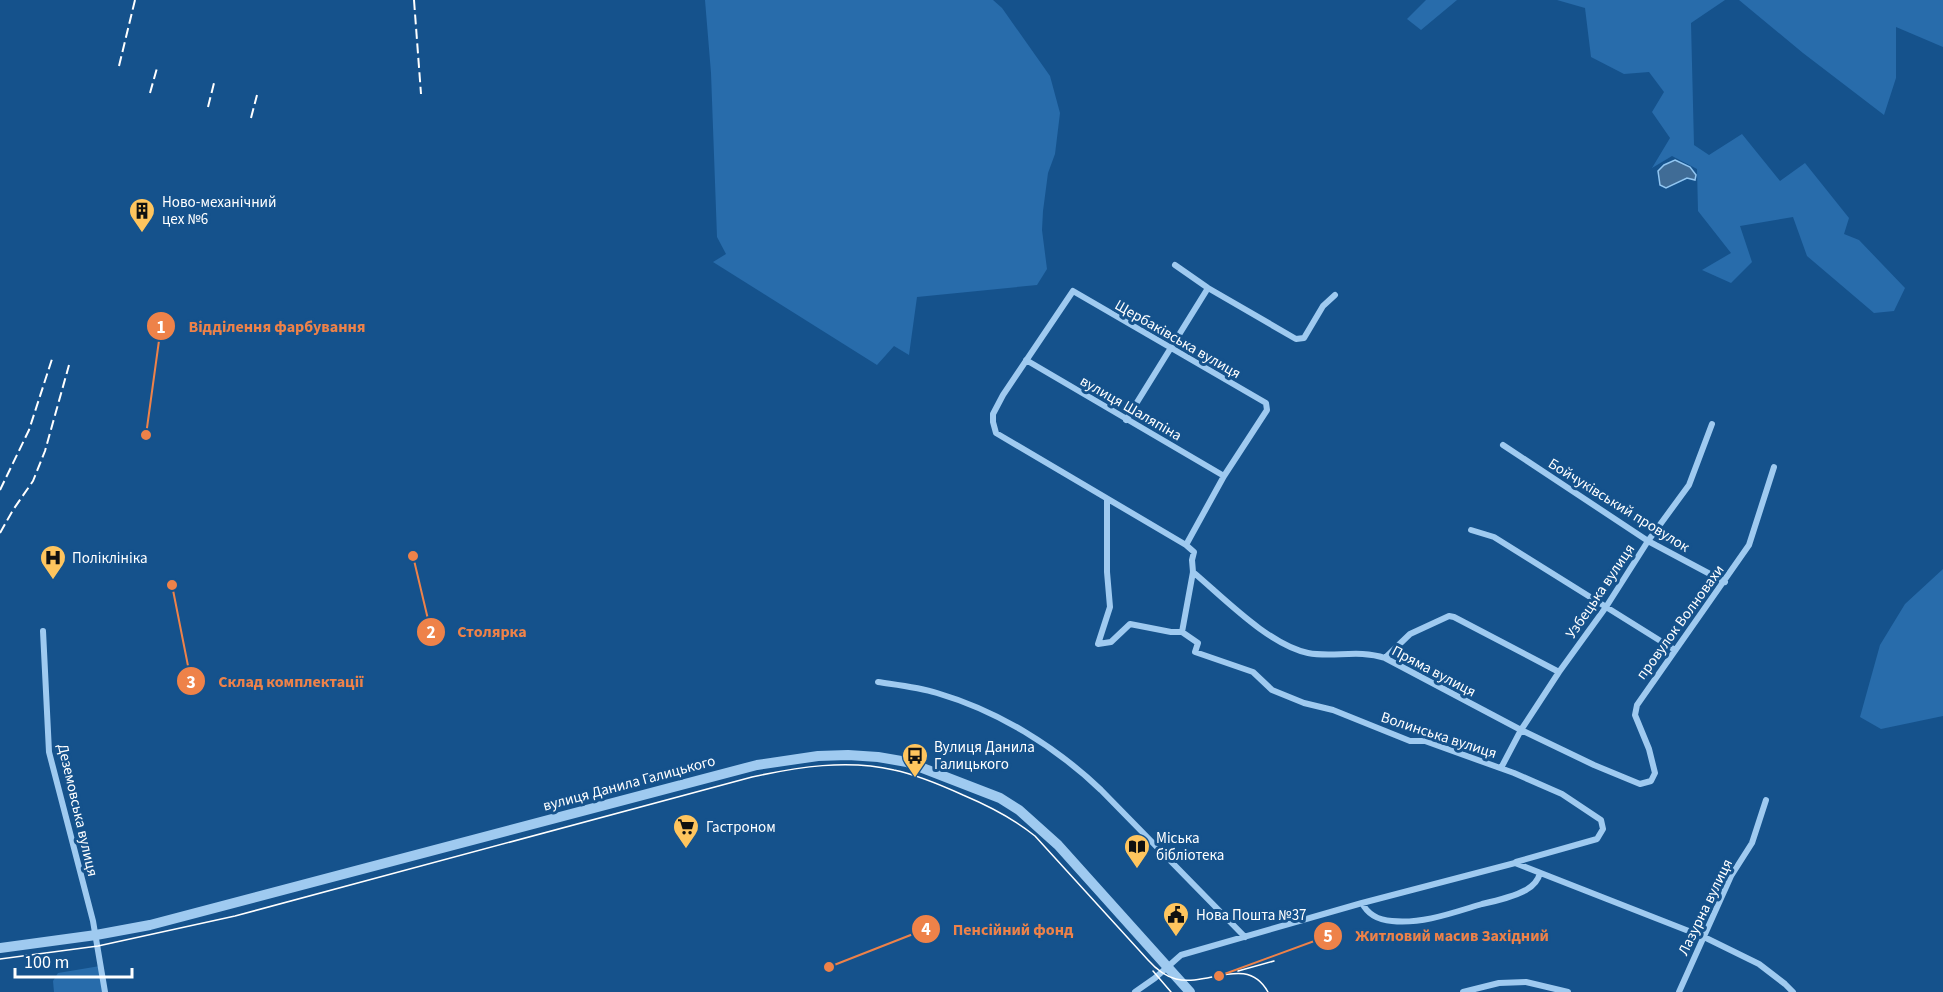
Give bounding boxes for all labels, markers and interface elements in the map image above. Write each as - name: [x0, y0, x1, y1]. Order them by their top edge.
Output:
- place label: Ново-механічний цех №6: [162, 192, 277, 230]
- building icon: Ново-механічний цех №6: [127, 196, 157, 234]
- street label: Щербаківська вулиця: [1111, 295, 1245, 384]
- callout: Відділення фарбування: [146, 309, 377, 343]
- text: 1: [156, 315, 166, 340]
- text: Відділення фарбування: [189, 316, 366, 338]
- street label: вулиця Шаляпіна: [1076, 371, 1186, 446]
- street label: Бойчуківський провулок: [1544, 453, 1694, 558]
- street label: Узбецька вулиця: [1561, 540, 1640, 643]
- hospital icon: Поліклініка: [38, 543, 68, 581]
- place label: Поліклініка: [72, 548, 148, 569]
- street label: провулок Волновахи: [1631, 560, 1729, 684]
- callout: Столярка: [416, 615, 539, 649]
- text: 2: [426, 620, 436, 645]
- text: Столярка: [457, 621, 527, 643]
- street label: Пряма вулиця: [1388, 640, 1480, 702]
- callout: Склад комплектації: [176, 664, 376, 698]
- text: 3: [186, 670, 196, 695]
- text: Склад комплектації: [218, 671, 364, 693]
- street label: Волинська вулиця: [1378, 707, 1500, 764]
- place label: Вулиця Данила Галицького: [934, 737, 1035, 775]
- bus stop icon: Вулиця Данила Галицького: [900, 741, 930, 779]
- street label: Деземовська вулиця: [52, 742, 103, 879]
- street label: вулиця Данила Галицького: [541, 750, 718, 817]
- supermarket icon: Гастроном: [671, 812, 701, 850]
- place label: Гастроном: [706, 817, 776, 838]
- place label: Міська бібліотека: [1156, 828, 1224, 866]
- library icon: Міська бібліотека: [1122, 832, 1152, 870]
- street label: Лазурна вулиця: [1673, 855, 1738, 959]
- public building icon: Нова Пошта №37: [1161, 900, 1191, 938]
- place label: Нова Пошта №37: [1196, 905, 1307, 926]
- callout: Пенсійний фонд: [911, 912, 1085, 946]
- text: 4: [921, 917, 931, 942]
- text: Пенсійний фонд: [953, 919, 1074, 941]
- callout: Житловий масив Західний: [1313, 919, 1561, 953]
- text: 5: [1323, 924, 1333, 949]
- text: Житловий масив Західний: [1355, 925, 1549, 947]
- scale bar: [15, 941, 132, 979]
- text: 100 m: [24, 950, 69, 975]

